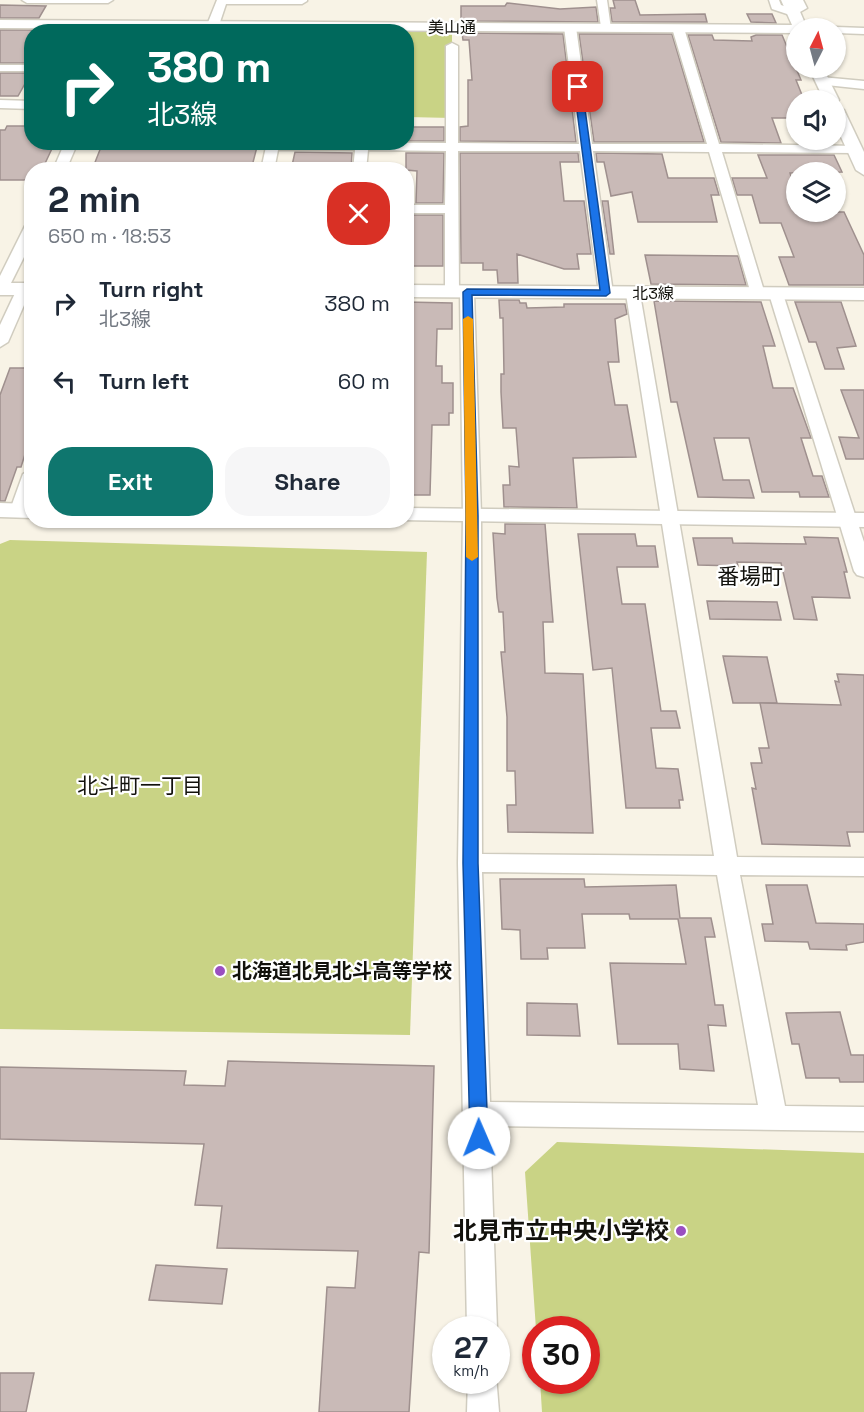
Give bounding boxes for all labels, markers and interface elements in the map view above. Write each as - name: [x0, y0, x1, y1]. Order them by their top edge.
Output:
- street label: 美山通: [428, 17, 476, 38]
- north arrow: [786, 18, 846, 78]
- map controls: [786, 18, 846, 222]
- text: 380 m: [147, 41, 272, 94]
- icon: right: [48, 48, 126, 126]
- pin: [552, 61, 603, 112]
- icon: arrive: [561, 70, 594, 103]
- button: sound: [786, 90, 846, 150]
- text: 北3線: [147, 97, 217, 132]
- button: layers: [786, 162, 846, 222]
- text: 2 min: [48, 177, 141, 223]
- button: close: [327, 182, 390, 245]
- text: 650 m · 18:53: [48, 223, 171, 249]
- text: Turn right: [99, 275, 204, 303]
- street label: 北3線: [632, 283, 674, 304]
- icon: right: [48, 287, 81, 320]
- text: 380 m: [324, 289, 390, 317]
- text: 北3線: [99, 306, 151, 332]
- icon: left: [48, 365, 81, 398]
- text: Turn left: [99, 367, 189, 395]
- text: 60 m: [338, 367, 390, 395]
- button: Exit: [48, 447, 213, 516]
- button: Share: [225, 447, 390, 516]
- district label: 番場町: [717, 562, 783, 590]
- district label: 北斗町一丁目: [77, 772, 203, 799]
- place label: 北海道北見北斗高等学校: [232, 958, 452, 984]
- marker: 北海道北見北斗高等学校: [213, 964, 227, 978]
- position arrow: [447, 1106, 511, 1170]
- place label: 北見市立中央小学校: [453, 1215, 669, 1246]
- marker: 北見市立中央小学校: [674, 1224, 688, 1238]
- speed limit sign: 30: [522, 1316, 600, 1394]
- text: 27: [454, 1328, 488, 1367]
- text: km/h: [453, 1361, 489, 1380]

